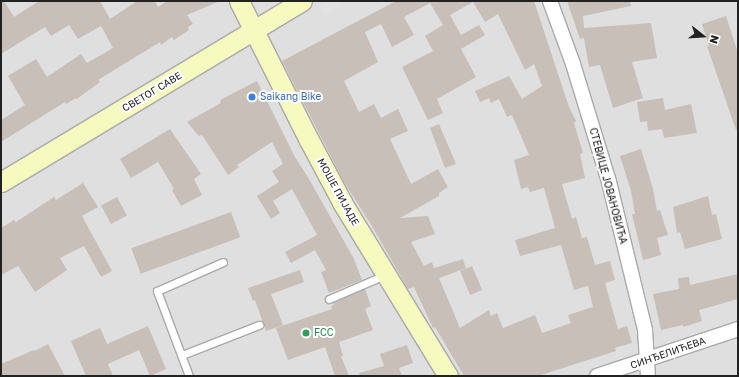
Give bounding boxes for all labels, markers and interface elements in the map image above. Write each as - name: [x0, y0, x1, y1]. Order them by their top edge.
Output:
- north arrow: [683, 16, 723, 56]
- text: N: [708, 34, 722, 46]
- street label: СВЕТОГ САВЕ: [120, 70, 184, 114]
- place label: Saikang Bike: [260, 91, 321, 103]
- marker: Saikang Bike: [247, 92, 257, 102]
- street label: СТЕВИЦЕ ЈОВАНОВИЋА: [587, 127, 629, 245]
- street label: МОШЕ ПИЈАДЕ: [315, 156, 361, 228]
- place label: FCC: [314, 327, 333, 339]
- marker: FCC: [301, 328, 311, 338]
- street label: СИНЂЕЛИЋЕВА: [629, 335, 707, 371]

